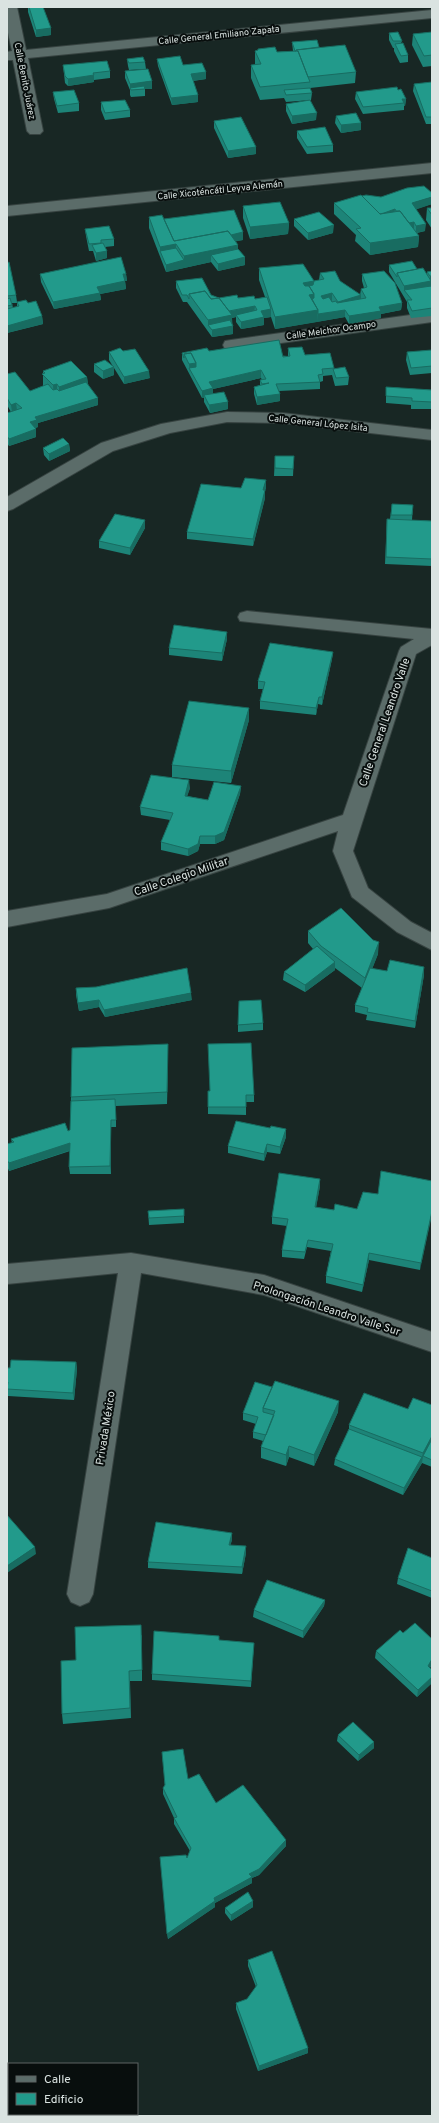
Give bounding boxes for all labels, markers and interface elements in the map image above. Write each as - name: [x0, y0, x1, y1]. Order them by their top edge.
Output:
- street label: Calle General Emiliano Zapata: [158, 24, 280, 47]
- street label: Calle Benito Juárez: [12, 42, 37, 121]
- street label: Calle Xicoténcátl Leyva Alemán: [157, 178, 283, 203]
- street label: Calle Melchor Ocampo: [285, 319, 377, 342]
- street label: Calle General López Isita: [268, 413, 368, 434]
- street label: Calle General Leandro Valle: [356, 656, 414, 788]
- street label: Calle Colegio Militar: [132, 854, 231, 900]
- street label: Prolongación Leandro Valle Sur: [251, 1278, 403, 1340]
- street label: Privada México: [93, 1390, 119, 1466]
- legend: [8, 2063, 138, 2115]
- text: Calle: [44, 2072, 71, 2088]
- text: Edificio: [44, 2092, 84, 2108]

